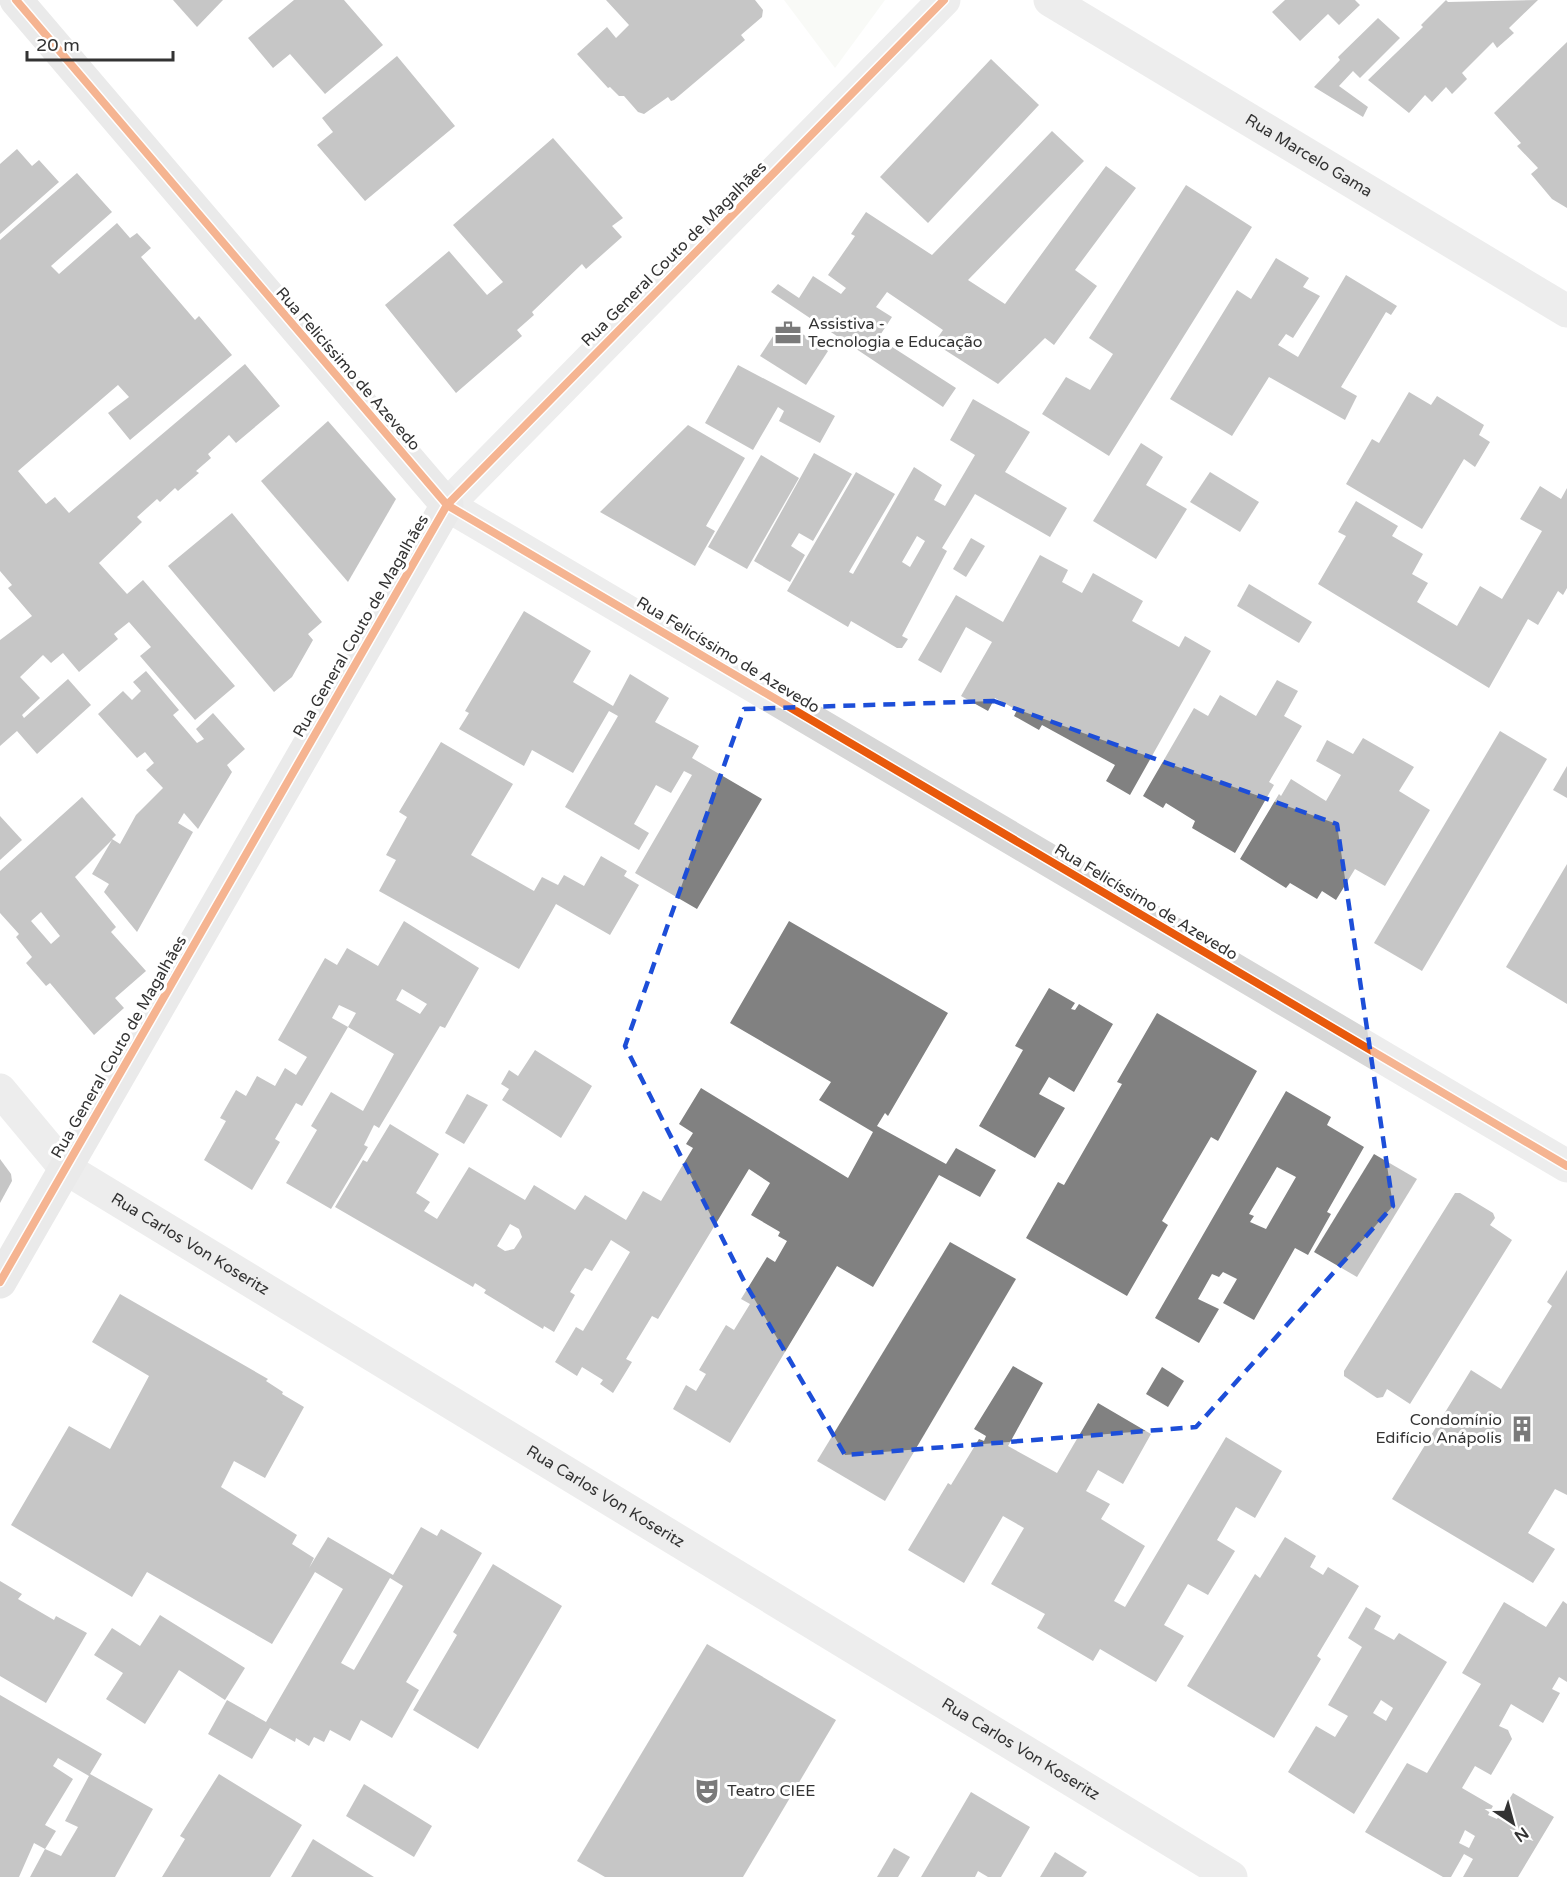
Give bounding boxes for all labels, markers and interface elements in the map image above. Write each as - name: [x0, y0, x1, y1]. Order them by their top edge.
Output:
- scale bar: [27, 24, 172, 62]
- text: 20 m: [36, 34, 80, 56]
- street label: Rua Marcelo Gama: [1242, 110, 1376, 202]
- street label: Rua General Couto de Magalhães: [577, 157, 771, 351]
- street label: Rua Felicíssimo de Azevedo: [271, 283, 425, 455]
- place label: Assistiva - Tecnologia e Educação: [808, 314, 983, 352]
- office icon: Assistiva - Tecnologia e Educação: [773, 318, 803, 348]
- street label: Rua General Couto de Magalhães: [289, 511, 433, 741]
- street label: Rua Felicíssimo de Azevedo: [633, 592, 823, 718]
- street label: Rua Felicíssimo de Azevedo: [1051, 839, 1241, 965]
- street label: Rua General Couto de Magalhães: [47, 932, 191, 1162]
- street label: Rua Carlos Von Koseritz: [107, 1188, 273, 1300]
- place label: Condomínio Edifício Anápolis: [1375, 1410, 1502, 1448]
- building icon: Condomínio Edifício Anápolis: [1507, 1414, 1537, 1444]
- street label: Rua Carlos Von Koseritz: [523, 1441, 688, 1552]
- street label: Rua Carlos Von Koseritz: [938, 1693, 1103, 1805]
- theatre icon: Teatro CIEE: [692, 1776, 722, 1806]
- place label: Teatro CIEE: [727, 1781, 816, 1801]
- north arrow: [1483, 1793, 1543, 1853]
- text: N: [1510, 1822, 1532, 1846]

